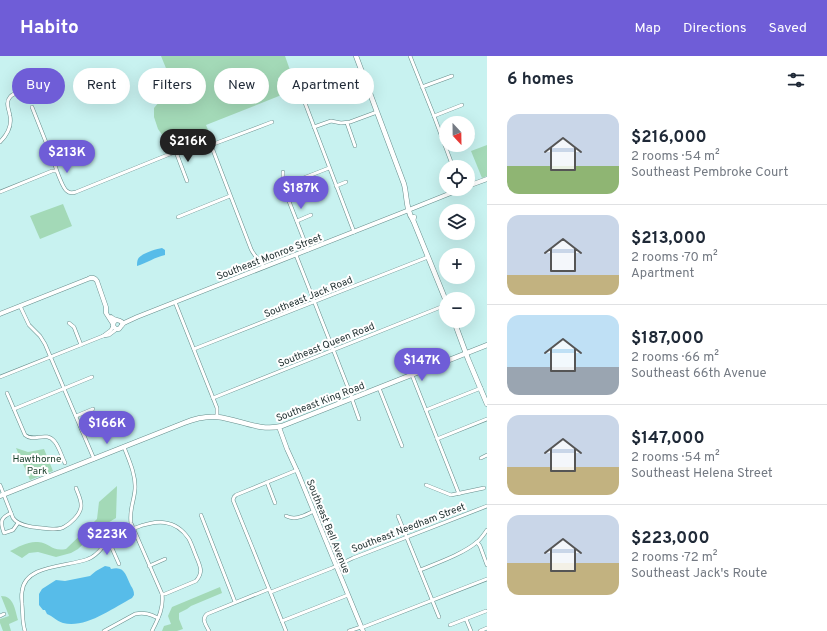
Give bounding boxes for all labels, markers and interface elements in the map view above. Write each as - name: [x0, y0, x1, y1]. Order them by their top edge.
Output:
- text: Habito: [20, 16, 79, 40]
- text: Map: [635, 20, 661, 37]
- text: Directions: [683, 20, 747, 37]
- text: Saved: [769, 20, 807, 37]
- chip: Buy: [12, 68, 65, 104]
- chip: Rent: [73, 68, 130, 104]
- chip: Filters: [138, 68, 206, 104]
- chip: New: [214, 68, 269, 104]
- chip: Apartment: [277, 68, 374, 104]
- text: 6 homes: [507, 69, 574, 91]
- icon: filters: [785, 69, 807, 91]
- north arrow: [439, 116, 475, 152]
- map controls: [439, 116, 475, 328]
- text: $216,000: [631, 127, 707, 149]
- pin: $216K: [160, 129, 216, 163]
- icon: home: [539, 130, 587, 178]
- text: $216K: [169, 134, 207, 150]
- pin: $213K: [39, 140, 95, 174]
- text: $213K: [48, 145, 86, 161]
- text: 2 rooms · 54 m²: [631, 149, 720, 165]
- button: locate: [439, 160, 475, 196]
- text: Southeast Pembroke Court: [631, 165, 788, 181]
- pin: $187K: [273, 176, 329, 210]
- text: $187K: [282, 181, 320, 197]
- button: layers: [439, 204, 475, 240]
- text: $213,000: [631, 228, 706, 250]
- street label: Southeast Monroe Street: [215, 231, 324, 283]
- icon: home: [539, 231, 587, 279]
- button: +: [439, 248, 475, 284]
- text: 2 rooms · 70 m²: [631, 250, 718, 266]
- text: Apartment: [631, 266, 694, 282]
- street label: Southeast Jack Road: [262, 274, 355, 321]
- button: −: [439, 292, 475, 328]
- street label: Southeast Queen Road: [276, 320, 377, 371]
- text: $187,000: [631, 328, 704, 350]
- icon: home: [539, 331, 587, 379]
- pin: $147K: [394, 348, 450, 382]
- text: 2 rooms · 66 m²: [631, 350, 719, 366]
- text: $147K: [403, 353, 441, 369]
- text: Southeast 66th Avenue: [631, 366, 767, 382]
- street label: Southeast King Road: [274, 380, 367, 425]
- pin: $166K: [79, 411, 135, 445]
- text: $166K: [88, 416, 126, 432]
- text: $147,000: [631, 428, 705, 450]
- icon: home: [539, 431, 587, 479]
- text: 2 rooms · 54 m²: [631, 450, 720, 466]
- park label: Hawthorne Park: [12, 453, 62, 478]
- text: Southeast Helena Street: [631, 466, 773, 482]
- street label: Southeast Bell Avenue: [303, 478, 352, 576]
- street label: Southeast Needham Street: [350, 501, 468, 556]
- pin: $223K: [79, 522, 135, 556]
- text: $223K: [87, 527, 127, 543]
- text: $223,000: [631, 528, 710, 550]
- icon: home: [539, 531, 587, 579]
- text: 2 rooms · 72 m²: [631, 550, 717, 566]
- text: Southeast Jack's Route: [631, 566, 767, 582]

